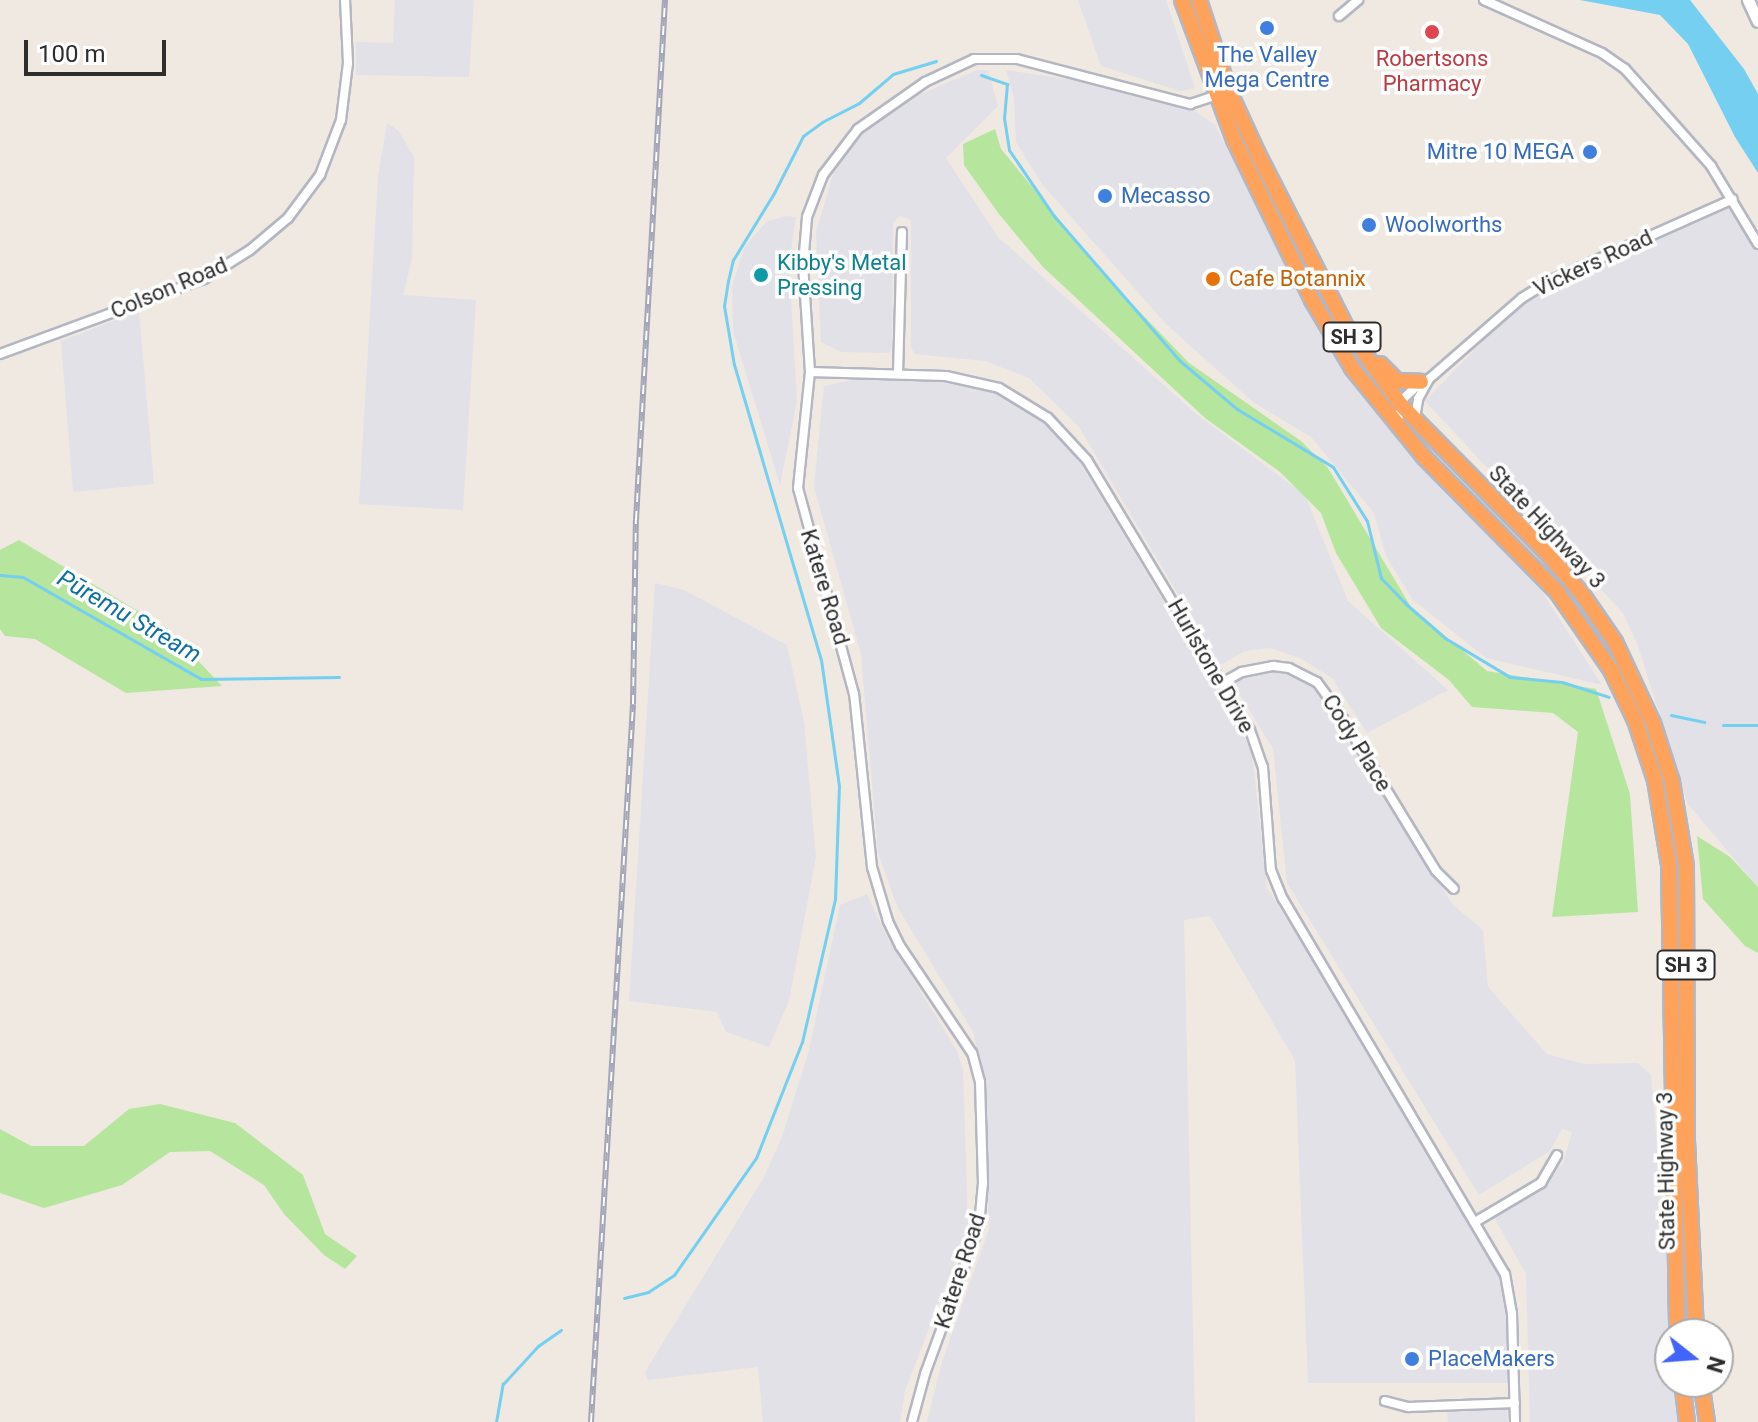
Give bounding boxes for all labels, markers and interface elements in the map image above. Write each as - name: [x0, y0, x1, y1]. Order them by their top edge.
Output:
- marker: The Valley Mega Centre: [1258, 19, 1276, 37]
- marker: Robertsons Pharmacy: [1423, 23, 1441, 41]
- scale bar: [28, 24, 170, 74]
- text: 100 m: [38, 40, 105, 68]
- place label: The Valley Mega Centre: [1205, 41, 1329, 92]
- place label: Robertsons Pharmacy: [1376, 45, 1488, 96]
- place label: Mitre 10 MEGA: [1427, 139, 1574, 165]
- marker: Mitre 10 MEGA: [1581, 143, 1599, 161]
- place label: Mecasso: [1121, 183, 1211, 209]
- marker: Mecasso: [1096, 187, 1114, 205]
- place label: Woolworths: [1385, 212, 1502, 238]
- marker: Woolworths: [1360, 216, 1378, 234]
- street label: Vickers Road: [1529, 224, 1657, 302]
- place label: Kibby's Metal Pressing: [777, 249, 906, 300]
- street label: Colson Road: [107, 252, 231, 324]
- marker: Kibby's Metal Pressing: [752, 266, 770, 284]
- place label: Cafe Botannix: [1229, 266, 1366, 292]
- marker: Cafe Botannix: [1204, 270, 1222, 288]
- road number: SH 3: [1322, 321, 1382, 353]
- street label: State Highway 3: [1483, 460, 1611, 594]
- street label: Katere Road: [795, 526, 855, 648]
- water label: Pūremu Stream: [52, 564, 206, 670]
- street label: Hurlstone Drive: [1162, 594, 1260, 738]
- street label: Cody Place: [1317, 690, 1397, 796]
- road number: SH 3: [1656, 949, 1716, 981]
- street label: State Highway 3: [1651, 1091, 1681, 1251]
- street label: Katere Road: [929, 1210, 991, 1332]
- north arrow: [1654, 1318, 1734, 1398]
- place label: PlaceMakers: [1428, 1346, 1555, 1372]
- marker: PlaceMakers: [1403, 1350, 1421, 1368]
- text: N: [1701, 1353, 1730, 1376]

